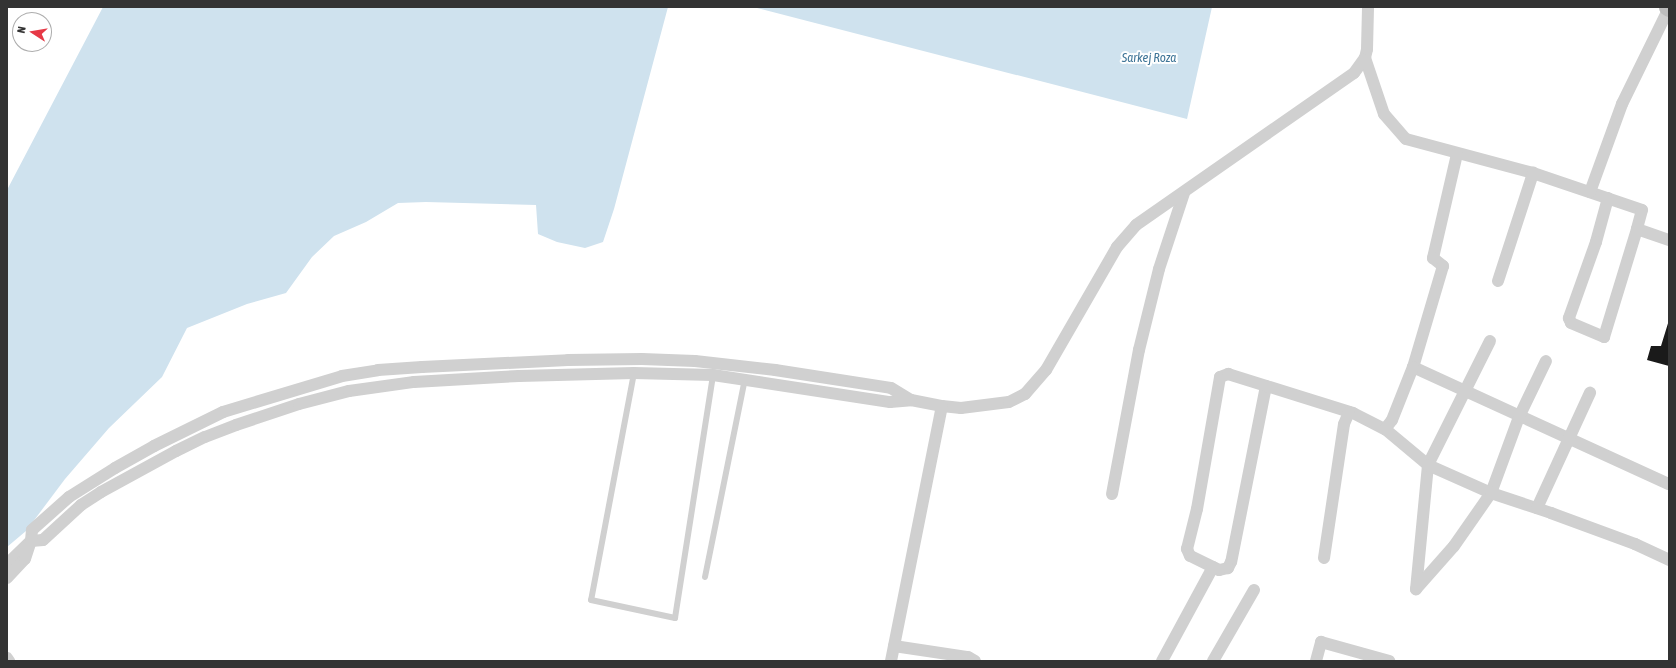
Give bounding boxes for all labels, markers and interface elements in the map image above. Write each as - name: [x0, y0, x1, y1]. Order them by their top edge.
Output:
- north arrow: [12, 12, 52, 52]
- text: N: [15, 25, 28, 34]
- water label: Sarkej Roza: [1122, 50, 1176, 66]

